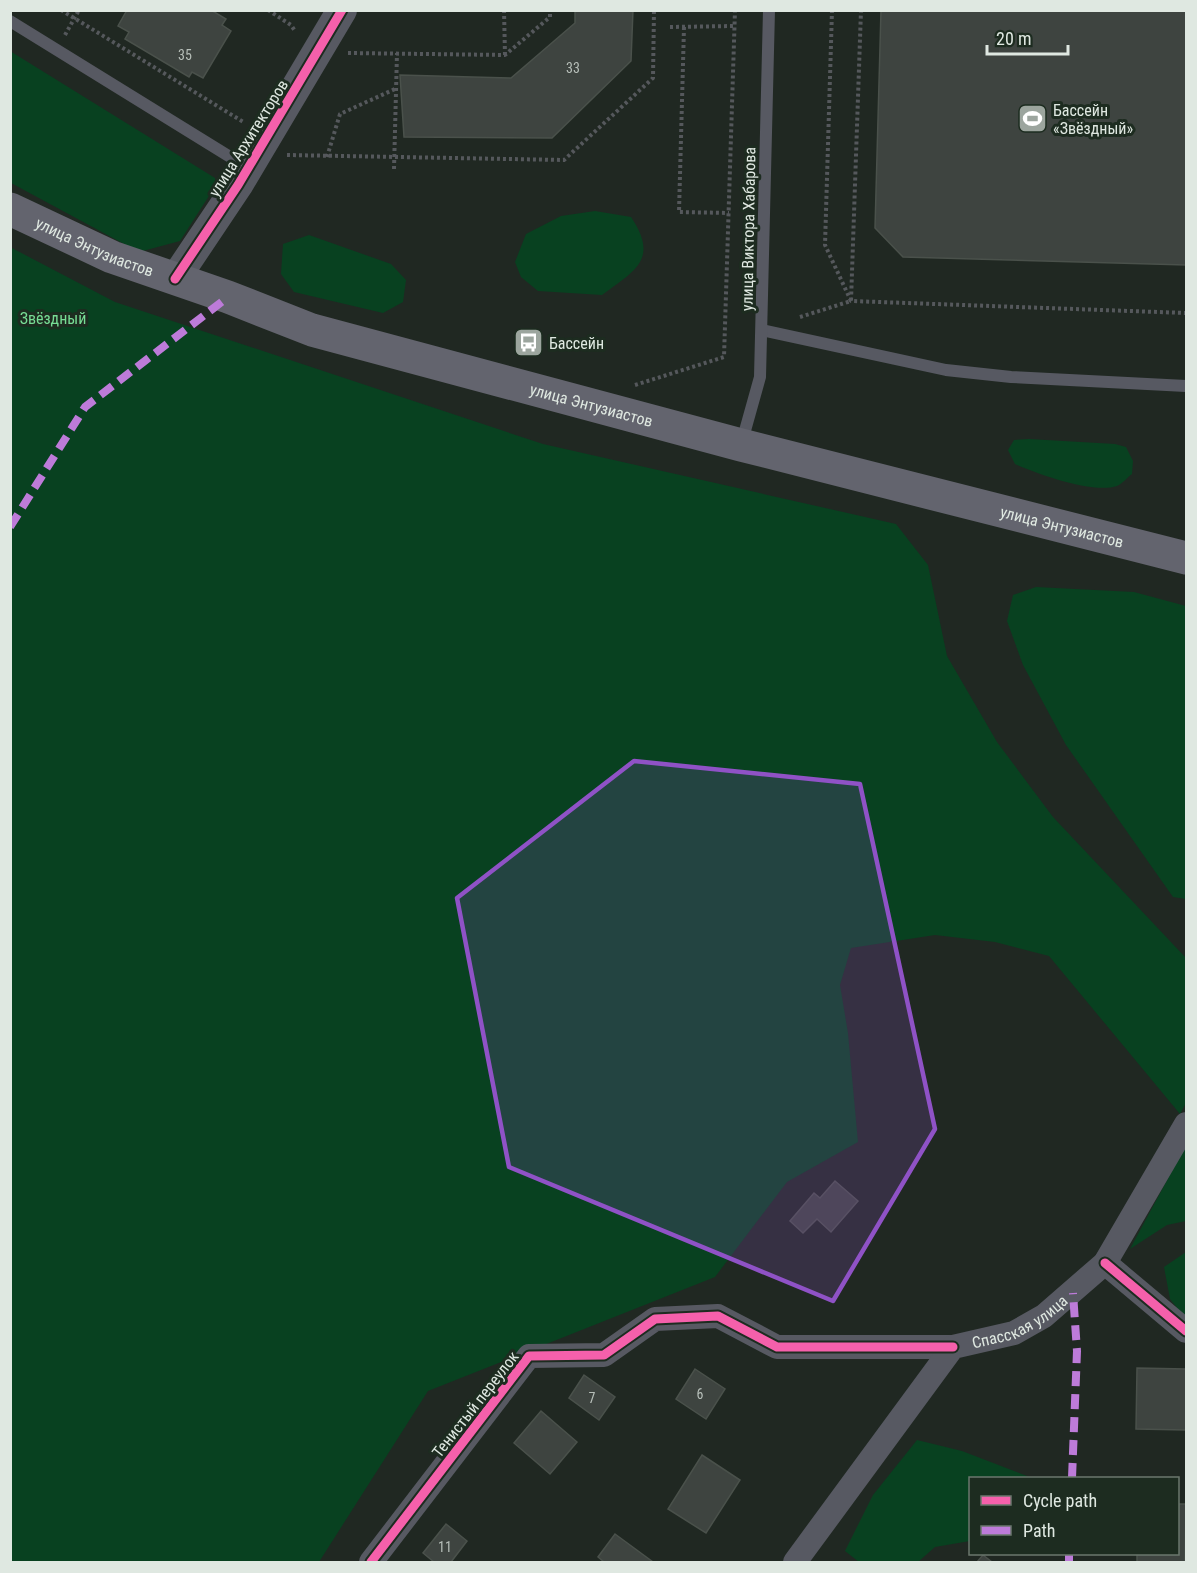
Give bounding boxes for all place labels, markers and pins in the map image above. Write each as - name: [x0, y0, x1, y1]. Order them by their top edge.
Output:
- place label: Бассейн «Звёздный»: [1053, 101, 1133, 138]
- sports icon: Бассейн «Звёздный»: [1016, 103, 1048, 135]
- bus stop icon: Бассейн: [512, 327, 544, 359]
- place label: Бассейн: [549, 334, 604, 353]

